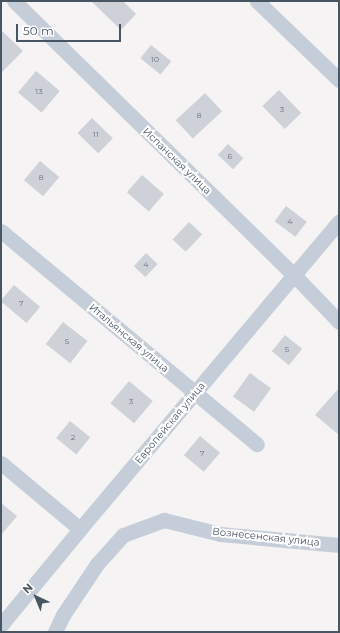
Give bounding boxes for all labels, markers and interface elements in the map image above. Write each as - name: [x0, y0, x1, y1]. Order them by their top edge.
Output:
- scale bar: [18, 16, 123, 42]
- text: 50 m: [23, 23, 54, 38]
- house number: 10: [151, 55, 159, 65]
- house number: 13: [35, 87, 43, 97]
- house number: 3: [280, 105, 284, 115]
- house number: 8: [196, 111, 202, 121]
- street label: Испанская улица: [140, 125, 214, 197]
- house number: 11: [93, 130, 99, 140]
- house number: 6: [228, 152, 232, 162]
- house number: 8: [38, 173, 44, 183]
- house number: 4: [287, 217, 293, 227]
- house number: 4: [143, 260, 149, 270]
- house number: 7: [19, 299, 23, 309]
- street label: Итальянская улица: [87, 301, 171, 375]
- house number: 5: [65, 337, 69, 347]
- house number: 5: [285, 345, 289, 355]
- street label: Европейская улица: [132, 380, 208, 466]
- house number: 3: [129, 397, 133, 407]
- house number: 2: [71, 433, 75, 443]
- house number: 7: [200, 449, 204, 459]
- street label: Вознесенская улица: [212, 525, 320, 549]
- north arrow: [16, 577, 56, 617]
- text: N: [20, 580, 36, 596]

